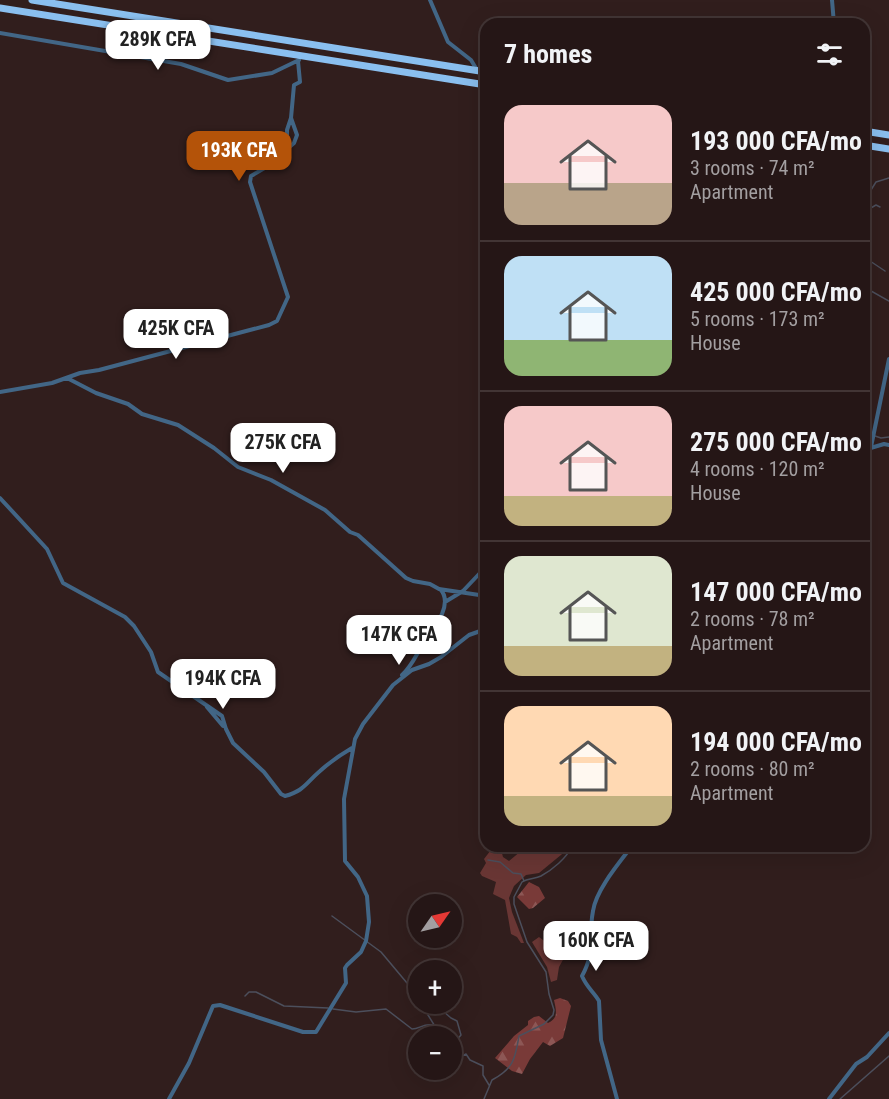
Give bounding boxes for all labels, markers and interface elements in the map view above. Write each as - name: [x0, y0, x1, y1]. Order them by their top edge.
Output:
- pin: 289K CFA: [96, 20, 220, 71]
- text: 289K CFA: [120, 27, 197, 51]
- icon: filters: [813, 38, 846, 71]
- text: 7 homes: [504, 39, 592, 69]
- text: 193 000 CFA/mo: [690, 126, 862, 156]
- icon: home: [552, 129, 624, 201]
- pin: 193K CFA: [177, 131, 301, 182]
- text: 193K CFA: [201, 138, 278, 162]
- text: 3 rooms · 74 m²: [690, 156, 815, 180]
- text: Apartment: [690, 180, 774, 204]
- text: 425 000 CFA/mo: [690, 277, 862, 307]
- icon: home: [552, 280, 624, 352]
- text: 5 rooms · 173 m²: [690, 307, 825, 331]
- pin: 425K CFA: [114, 309, 238, 360]
- text: 425K CFA: [138, 316, 215, 340]
- text: House: [690, 331, 741, 355]
- pin: 275K CFA: [221, 423, 345, 474]
- text: 275 000 CFA/mo: [690, 427, 862, 457]
- text: 275K CFA: [245, 430, 322, 454]
- icon: home: [552, 430, 624, 502]
- text: 4 rooms · 120 m²: [690, 457, 825, 481]
- text: House: [690, 481, 741, 505]
- text: 147 000 CFA/mo: [690, 577, 862, 607]
- icon: home: [552, 580, 624, 652]
- text: 2 rooms · 78 m²: [690, 607, 815, 631]
- pin: 147K CFA: [337, 615, 461, 666]
- text: 147K CFA: [361, 622, 438, 646]
- text: Apartment: [690, 631, 774, 655]
- pin: 194K CFA: [161, 659, 285, 710]
- text: 194K CFA: [185, 666, 262, 690]
- text: 194 000 CFA/mo: [690, 727, 862, 757]
- icon: home: [552, 730, 624, 802]
- text: 2 rooms · 80 m²: [690, 757, 815, 781]
- text: Apartment: [690, 781, 774, 805]
- north arrow: [408, 894, 462, 948]
- map controls: [408, 894, 462, 1080]
- pin: 160K CFA: [534, 921, 658, 972]
- text: 160K CFA: [558, 928, 635, 952]
- button: +: [408, 960, 462, 1014]
- button: −: [408, 1026, 462, 1080]

